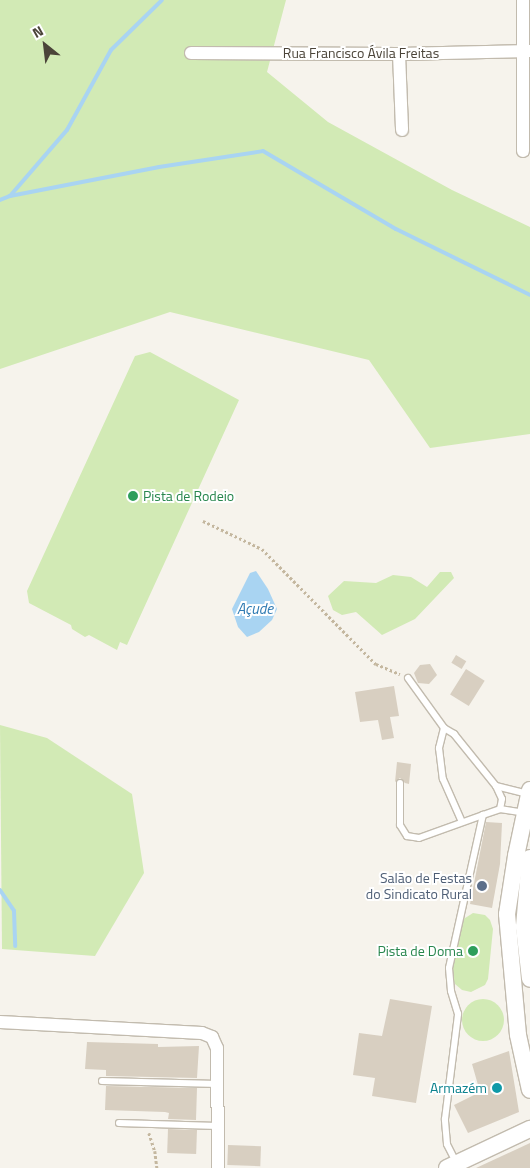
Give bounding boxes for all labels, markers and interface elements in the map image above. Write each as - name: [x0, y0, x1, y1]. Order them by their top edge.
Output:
- north arrow: [20, 20, 70, 70]
- text: N: [28, 20, 47, 43]
- street label: Rua Francisco Ávila Freitas: [283, 45, 439, 61]
- place label: Pista de Rodeio: [143, 488, 234, 504]
- marker: Pista de Rodeio: [127, 490, 139, 502]
- water label: Açude: [237, 600, 273, 618]
- place label: Salão de Festas do Sindicato Rural: [366, 870, 472, 902]
- marker: Salão de Festas do Sindicato Rural: [476, 880, 488, 892]
- place label: Pista de Doma: [377, 943, 463, 959]
- marker: Pista de Doma: [467, 945, 479, 957]
- place label: Armazém: [430, 1080, 487, 1096]
- marker: Armazém: [491, 1082, 503, 1094]

